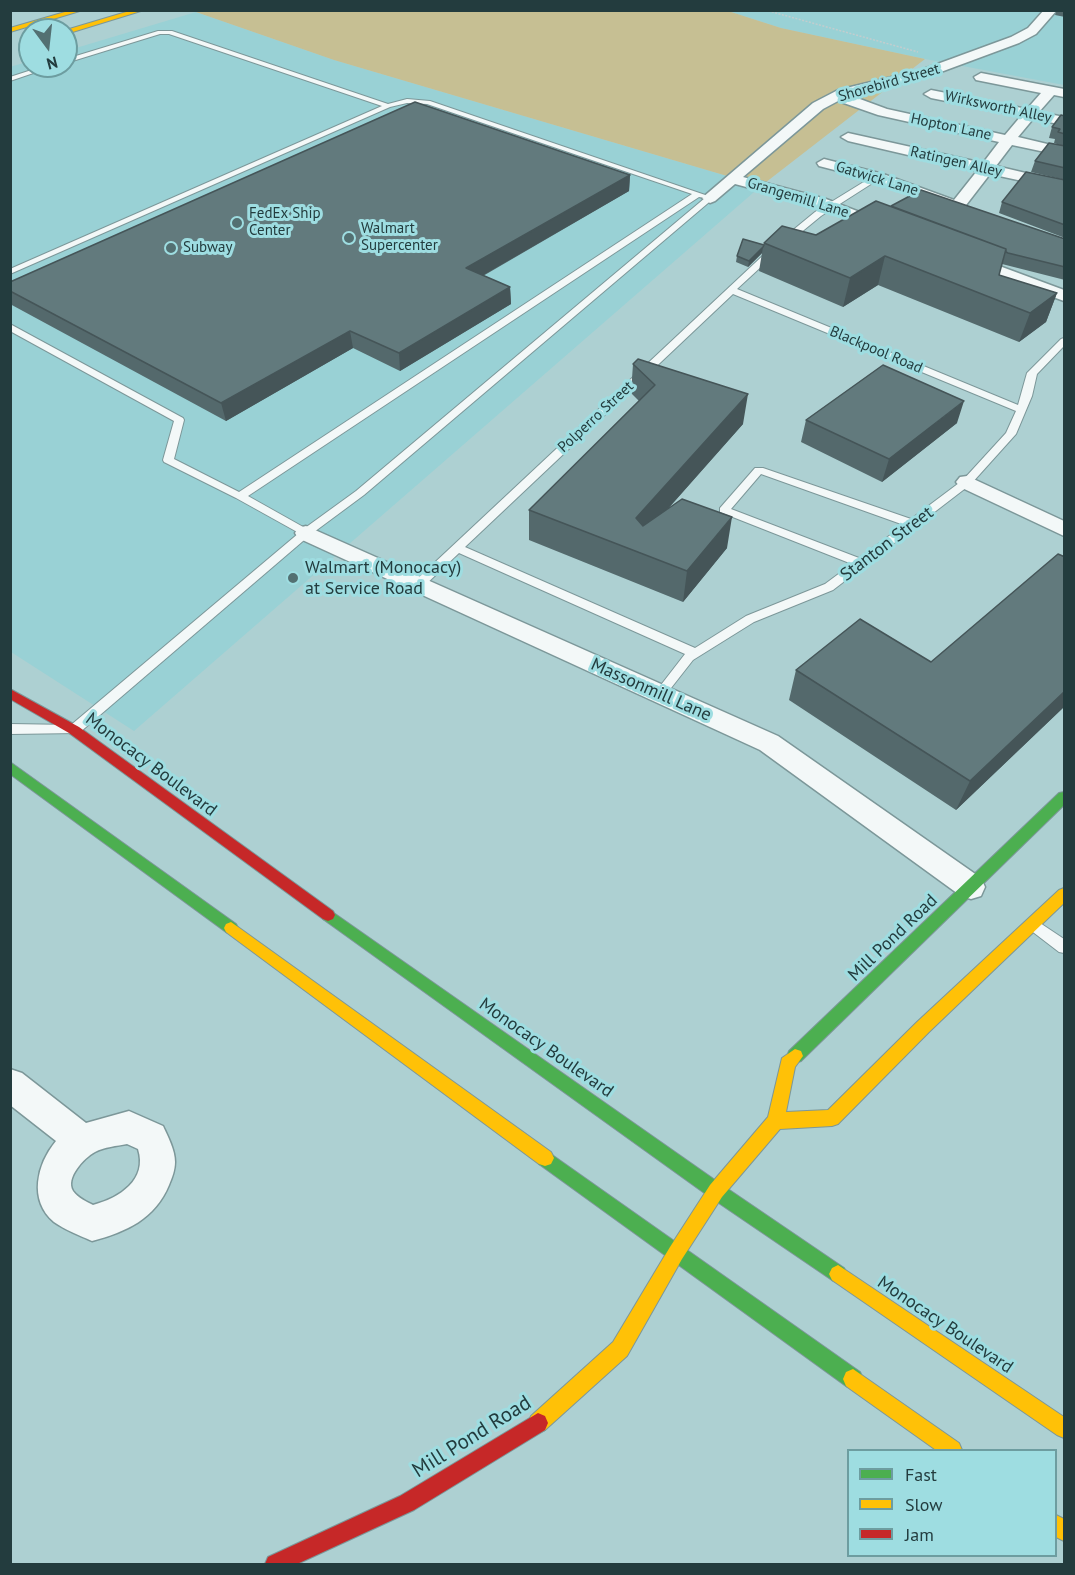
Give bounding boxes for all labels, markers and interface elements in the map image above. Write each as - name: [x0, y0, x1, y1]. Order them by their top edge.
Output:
- north arrow: [18, 18, 78, 78]
- text: N: [44, 52, 60, 74]
- street label: Shorebird Street: [836, 60, 942, 106]
- street label: Wirksworth Alley: [943, 87, 1053, 127]
- street label: Hopton Lane: [909, 110, 993, 144]
- street label: Ratingen Alley: [909, 143, 1003, 181]
- street label: Gatwick Lane: [834, 158, 920, 200]
- street label: Grangemill Lane: [745, 174, 851, 222]
- place label: FedEx Ship Center: [249, 205, 321, 240]
- marker: FedEx Ship Center: [230, 216, 244, 230]
- place label: Walmart Supercenter: [361, 220, 438, 255]
- marker: Walmart Supercenter: [342, 231, 356, 245]
- place label: Subway: [183, 239, 232, 257]
- marker: Subway: [164, 241, 178, 255]
- street label: Blackpool Road: [827, 322, 925, 378]
- street label: Polperro Street: [555, 377, 637, 457]
- street label: Stanton Street: [836, 502, 938, 586]
- place label: Walmart (Monocacy) at Service Road: [305, 557, 461, 600]
- marker: Walmart (Monocacy) at Service Road: [286, 571, 300, 585]
- street label: Massonmill Lane: [587, 654, 715, 726]
- street label: Monocacy Boulevard: [81, 709, 221, 821]
- street label: Mill Pond Road: [844, 890, 942, 986]
- street label: Monocacy Boulevard: [475, 994, 617, 1102]
- street label: Monocacy Boulevard: [873, 1272, 1017, 1378]
- street label: Mill Pond Road: [408, 1390, 536, 1484]
- legend: [847, 1449, 1057, 1557]
- text: Fast: [905, 1463, 937, 1486]
- text: Slow: [905, 1493, 943, 1516]
- text: Jam: [905, 1523, 934, 1546]

